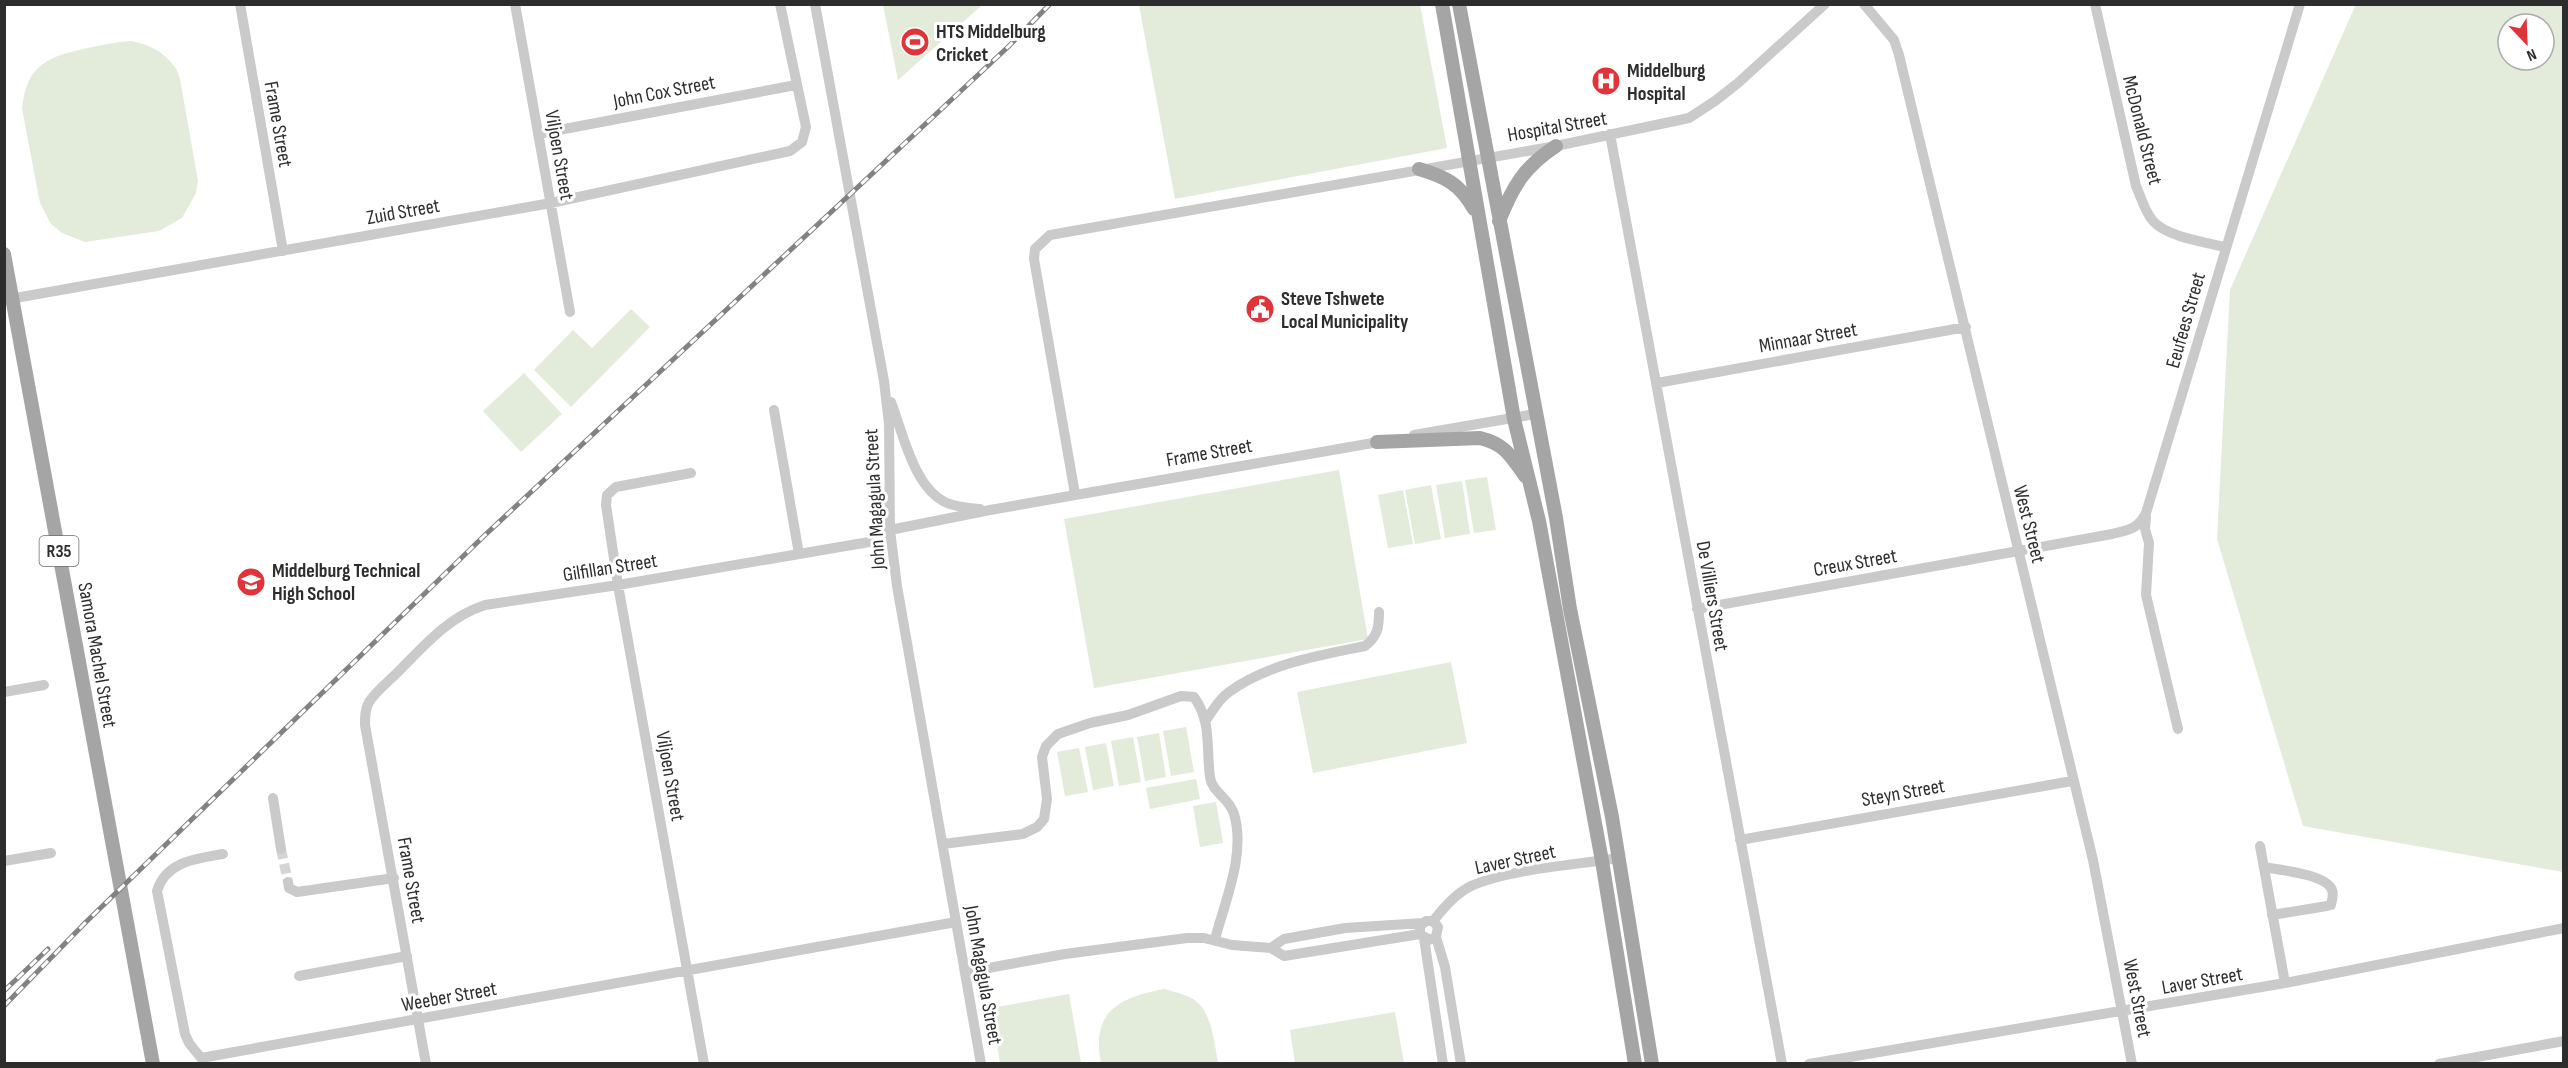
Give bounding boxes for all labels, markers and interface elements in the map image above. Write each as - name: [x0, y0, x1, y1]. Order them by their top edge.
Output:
- north arrow: [2496, 12, 2556, 72]
- place label: HTS Middelburg Cricket: [936, 20, 1046, 67]
- sports icon: HTS Middelburg Cricket: [899, 26, 931, 58]
- text: N: [2524, 44, 2539, 65]
- place label: Middelburg Hospital: [1627, 59, 1706, 106]
- hospital icon: Middelburg Hospital: [1590, 65, 1622, 97]
- street label: John Cox Street: [610, 70, 717, 114]
- street label: McDonald Street: [2117, 73, 2167, 187]
- street label: Frame Street: [259, 79, 297, 169]
- street label: Hospital Street: [1506, 106, 1609, 148]
- street label: Viljoen Street: [539, 108, 579, 202]
- street label: Zuid Street: [365, 194, 442, 230]
- street label: Eeufees Street: [2161, 270, 2211, 371]
- place label: Steve Tshwete Local Municipality: [1281, 287, 1409, 334]
- public building icon: Steve Tshwete Local Municipality: [1244, 293, 1276, 325]
- street label: Minnaar Street: [1757, 318, 1859, 358]
- street label: John Magagula Street: [859, 428, 891, 571]
- street label: Frame Street: [1164, 434, 1254, 472]
- street label: West Street: [2008, 483, 2050, 566]
- road number: R35: [40, 536, 78, 566]
- street label: De Villiers Street: [1691, 539, 1734, 653]
- street label: Creux Street: [1812, 544, 1899, 582]
- street label: Gilfillan Street: [561, 549, 659, 587]
- place label: Middelburg Technical High School: [272, 559, 420, 606]
- school or university icon: Middelburg Technical High School: [235, 566, 267, 598]
- street label: Samora Machel Street: [72, 581, 122, 730]
- street label: Viljoen Street: [650, 729, 690, 823]
- street label: Steyn Street: [1860, 774, 1947, 812]
- street label: Frame Street: [392, 835, 430, 925]
- street label: Laver Street: [1473, 840, 1558, 880]
- street label: John Magagula Street: [959, 903, 1007, 1047]
- street label: West Street: [2118, 957, 2156, 1039]
- street label: Laver Street: [2160, 962, 2244, 1000]
- street label: Weeber Street: [400, 977, 499, 1017]

